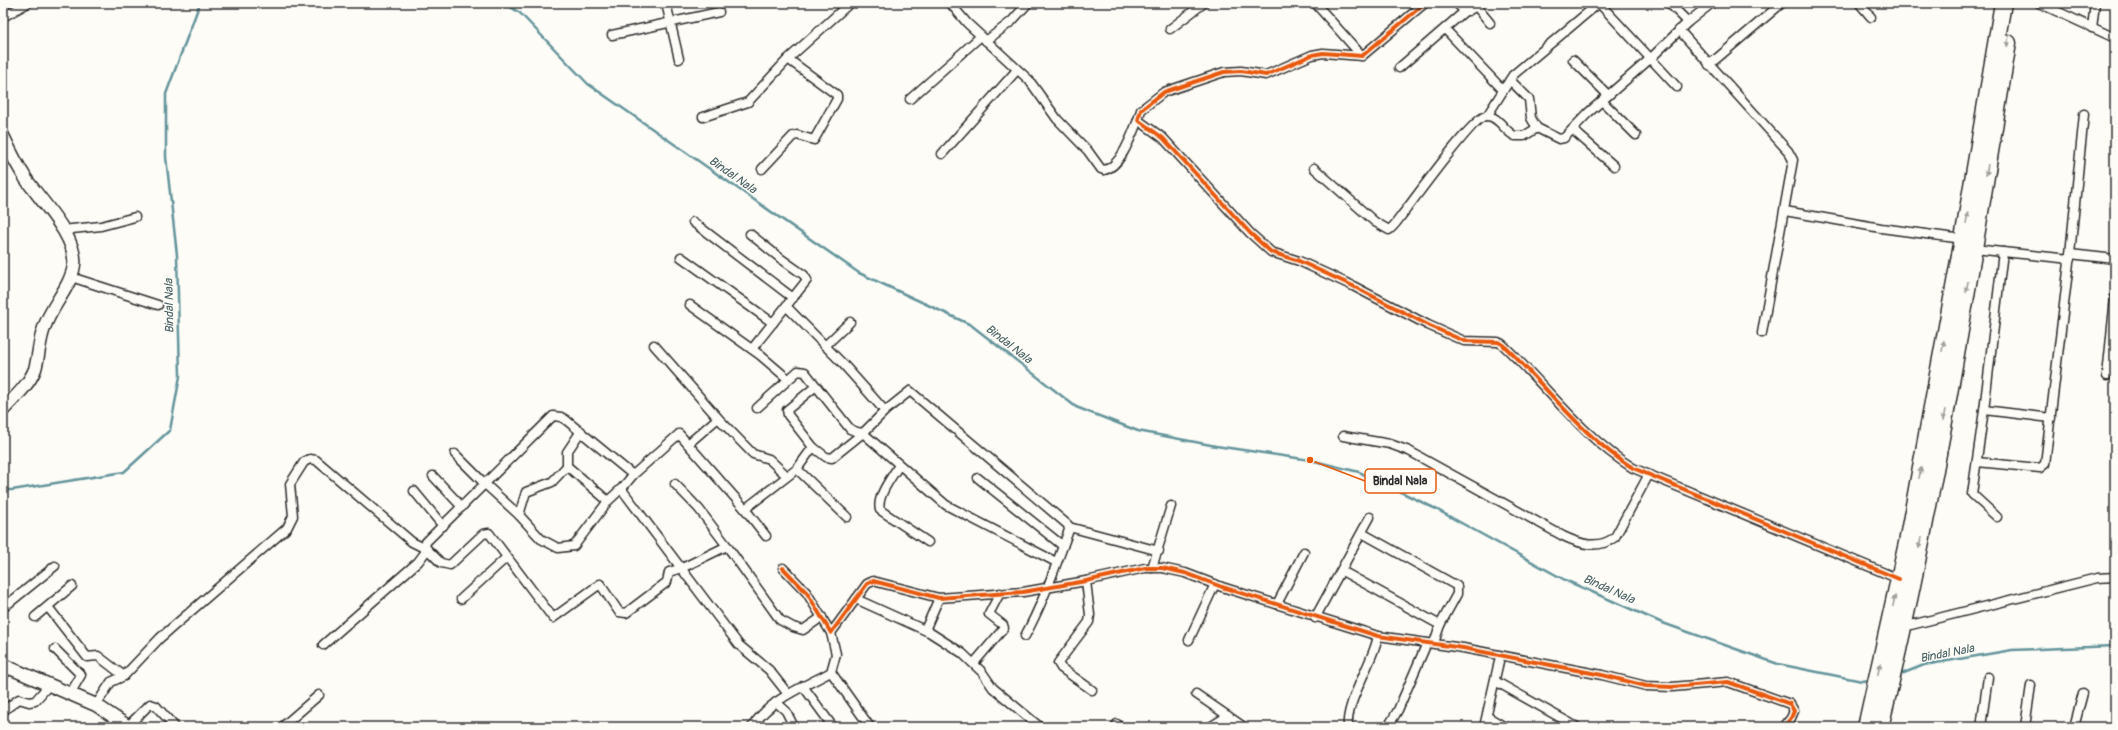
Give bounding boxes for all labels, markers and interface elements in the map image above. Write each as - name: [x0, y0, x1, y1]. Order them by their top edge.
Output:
- one-way arrow: [2005, 35, 2011, 48]
- water label: Bindal Nala: [706, 154, 761, 198]
- one-way arrow: [1984, 164, 1990, 176]
- one-way arrow: [1964, 212, 1970, 224]
- water label: Bindal Nala: [161, 277, 177, 333]
- one-way arrow: [1964, 281, 1970, 293]
- water label: Bindal Nala: [983, 322, 1036, 368]
- one-way arrow: [1941, 339, 1947, 352]
- one-way arrow: [1941, 409, 1947, 421]
- one-way arrow: [1917, 467, 1923, 479]
- callout: Bindal Nala: [1365, 469, 1436, 493]
- text: Bindal Nala: [1373, 474, 1428, 489]
- one-way arrow: [1916, 537, 1922, 549]
- water label: Bindal Nala: [1581, 571, 1638, 608]
- one-way arrow: [1891, 595, 1897, 607]
- water label: Bindal Nala: [1919, 641, 1977, 666]
- one-way arrow: [1876, 663, 1882, 675]

